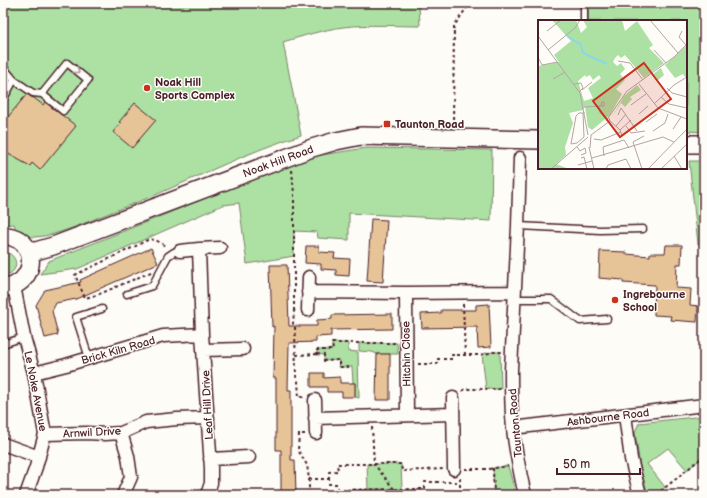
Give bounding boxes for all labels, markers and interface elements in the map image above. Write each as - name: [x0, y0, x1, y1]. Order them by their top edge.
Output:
- inset map: [538, 20, 687, 169]
- one-way arrow: [73, 66, 80, 73]
- place label: Noak Hill Sports Complex: [155, 76, 235, 102]
- marker: Noak Hill Sports Complex: [142, 83, 152, 93]
- place label: Taunton Road: [395, 118, 464, 131]
- marker: Taunton Road: [382, 119, 392, 129]
- street label: Noak Hill Road: [241, 143, 315, 180]
- place label: Ingrebourne School: [623, 288, 685, 314]
- marker: Ingrebourne School: [610, 295, 620, 305]
- street label: Hitchin Close: [399, 321, 414, 387]
- street label: Brick Kiln Road: [80, 334, 157, 367]
- street label: Le Noke Avenue: [21, 350, 50, 433]
- street label: Leaf Hill Drive: [199, 369, 216, 440]
- street label: Taunton Road: [506, 388, 525, 458]
- street label: Ashbourne Road: [566, 406, 650, 429]
- street label: Arnwil Drive: [63, 424, 122, 441]
- scale bar: [557, 450, 640, 476]
- text: 50 m: [563, 457, 590, 472]

